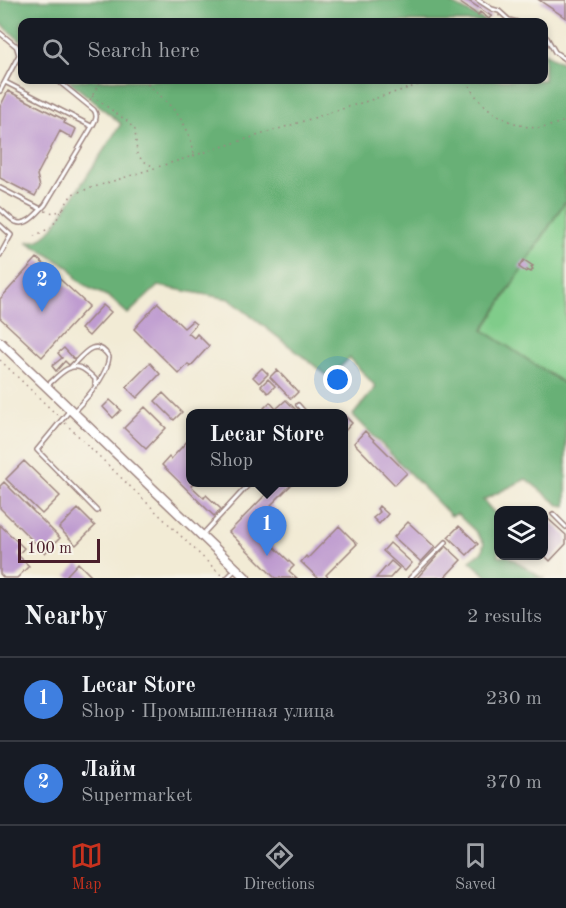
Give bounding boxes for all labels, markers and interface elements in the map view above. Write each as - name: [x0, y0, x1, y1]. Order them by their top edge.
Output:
- search box: [18, 18, 548, 84]
- icon: search: [39, 35, 72, 68]
- text: Search here: [87, 40, 200, 62]
- pin: 2: [22, 262, 62, 312]
- your location: [323, 365, 352, 394]
- popup: [186, 409, 348, 487]
- text: Lecar Store: [210, 424, 324, 446]
- text: Shop: [210, 451, 253, 471]
- pin: 1: [248, 506, 286, 556]
- map controls: [494, 506, 548, 560]
- button: layers: [494, 506, 548, 560]
- scale bar: [18, 536, 100, 564]
- text: 100 m: [27, 541, 72, 557]
- text: Nearby: [24, 604, 108, 630]
- text: 2 results: [467, 607, 542, 627]
- text: Lecar Store: [81, 675, 196, 697]
- text: 1: [38, 689, 49, 709]
- text: 230 m: [486, 689, 542, 709]
- text: Shop · Промышленная улица: [81, 702, 335, 722]
- text: Лайм: [81, 759, 136, 781]
- text: 2: [38, 773, 49, 793]
- text: 370 m: [486, 773, 542, 793]
- text: Supermarket: [81, 786, 192, 806]
- tab: Map: [70, 839, 103, 895]
- tab: Directions: [244, 839, 315, 895]
- tab: Saved: [455, 839, 496, 895]

